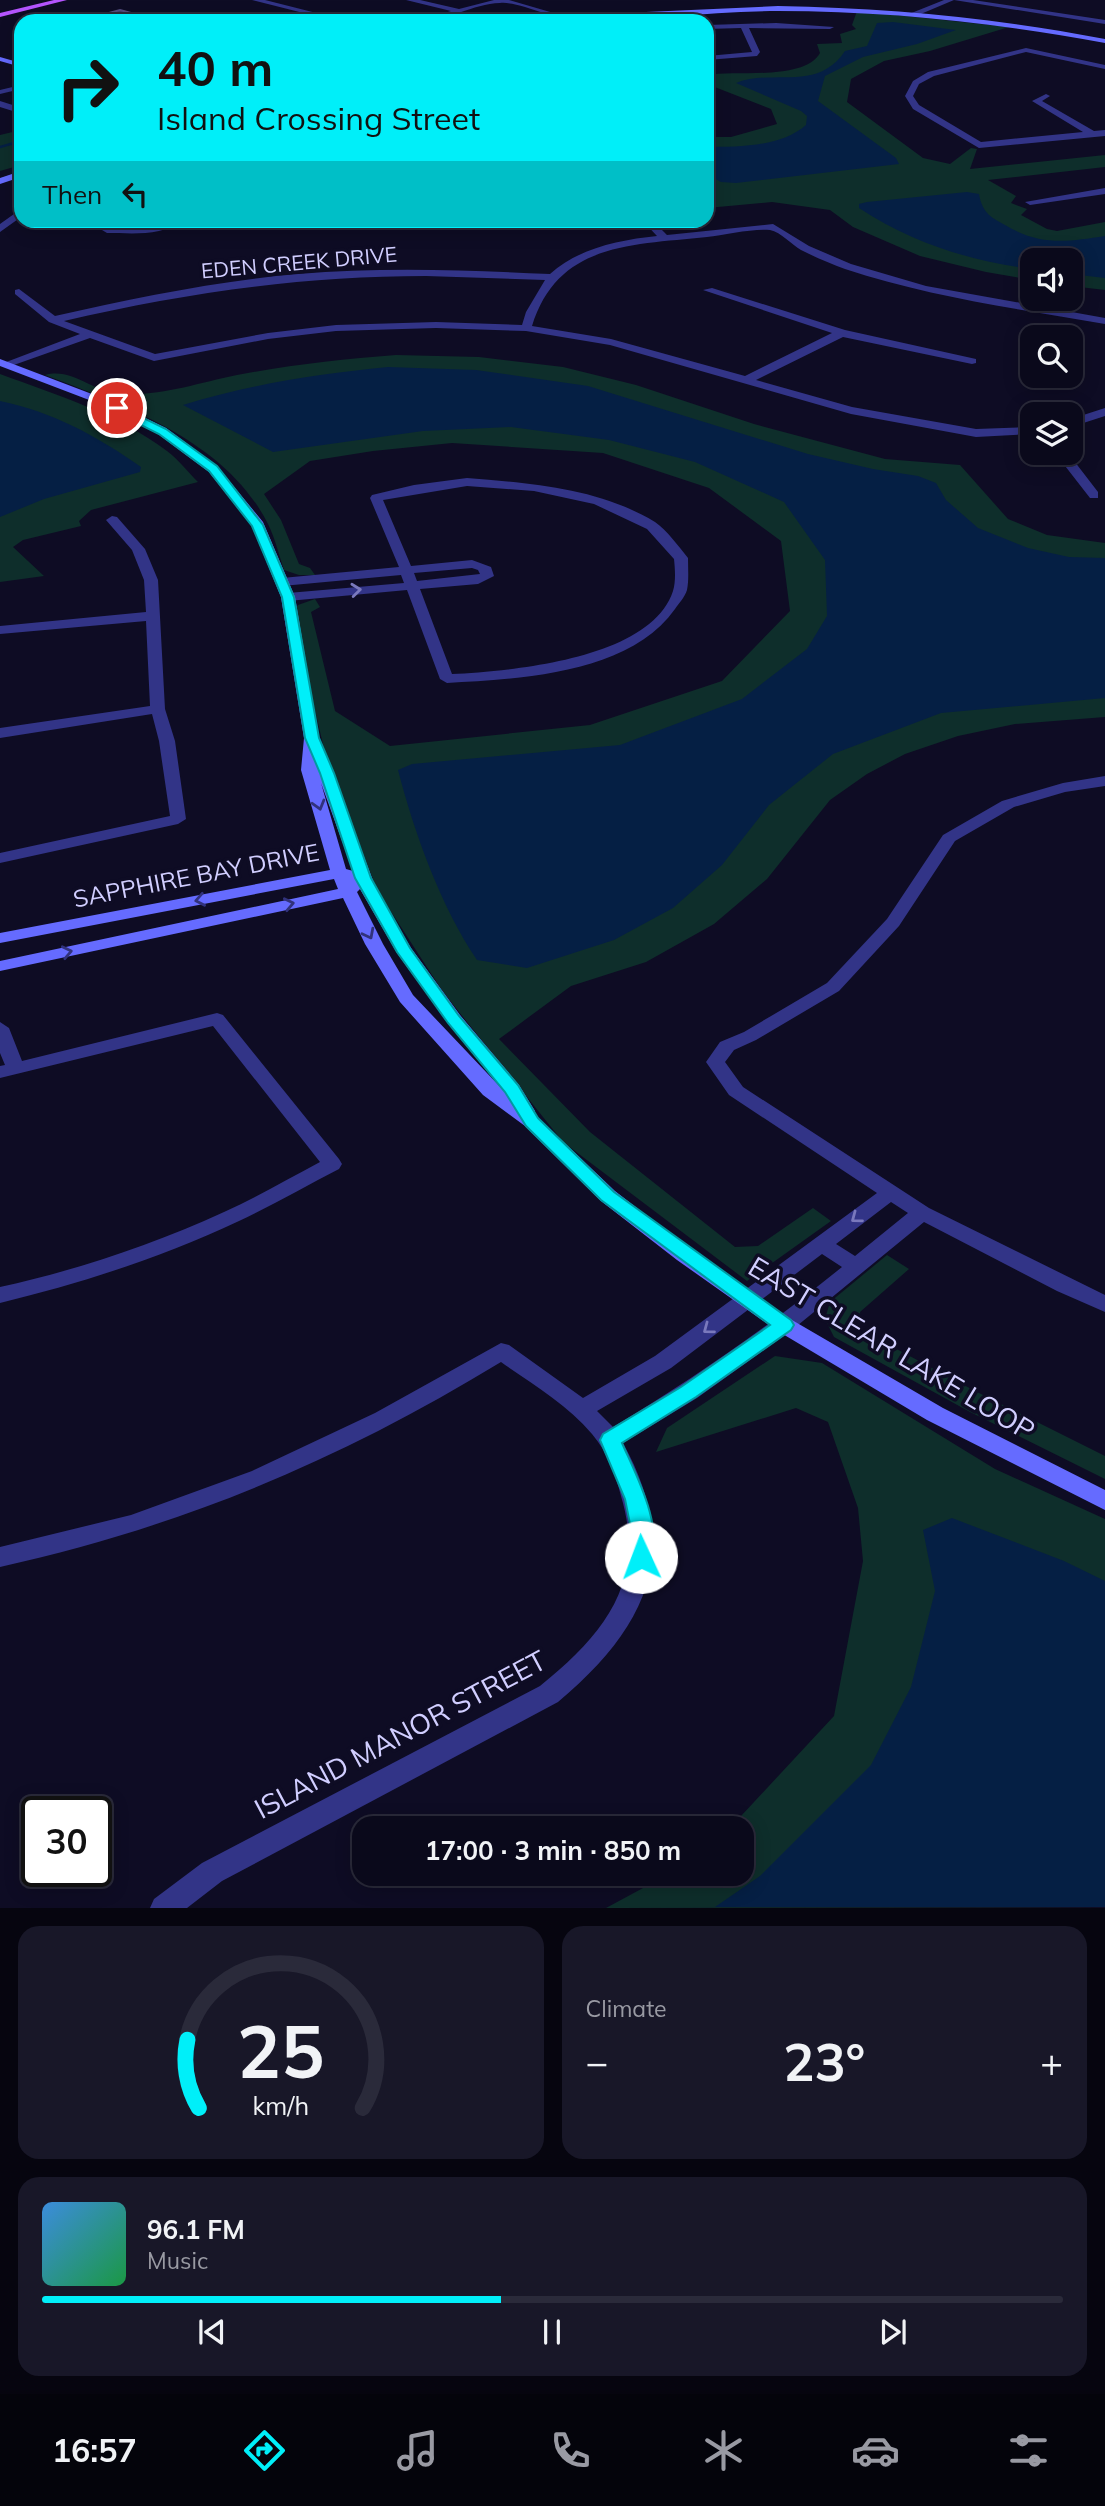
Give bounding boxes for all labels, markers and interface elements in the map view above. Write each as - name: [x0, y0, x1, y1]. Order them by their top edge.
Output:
- text: 40 m: [157, 37, 273, 98]
- icon: right: [42, 42, 133, 133]
- text: Island Crossing Street: [157, 98, 480, 138]
- icon: left: [116, 175, 154, 213]
- text: Then: [42, 178, 102, 211]
- street label: EDEN CREEK DRIVE: [200, 240, 398, 284]
- map controls: [1020, 248, 1083, 465]
- button: sound: [1020, 248, 1083, 311]
- button: search: [1020, 325, 1083, 388]
- pin: [87, 378, 147, 438]
- icon: arrive: [98, 389, 136, 427]
- button: layers: [1020, 402, 1083, 465]
- one-way arrow: [351, 583, 362, 598]
- one-way arrow: [311, 799, 326, 811]
- street label: SAPPHIRE BAY DRIVE: [70, 836, 322, 914]
- one-way arrow: [194, 891, 206, 906]
- one-way arrow: [283, 898, 295, 913]
- one-way arrow: [360, 927, 374, 939]
- one-way arrow: [61, 945, 73, 960]
- one-way arrow: [851, 1210, 863, 1223]
- street label: EAST CLEAR LAKE LOOP: [742, 1249, 1042, 1447]
- one-way arrow: [703, 1320, 715, 1333]
- position arrow: [604, 1520, 678, 1594]
- street label: ISLAND MANOR STREET: [248, 1642, 552, 1826]
- speed limit sign: 30: [21, 1796, 112, 1887]
- text: 17:00 · 3 min · 850 m: [425, 1834, 681, 1867]
- text: Climate: [586, 1994, 667, 2023]
- text: 25: [237, 2006, 324, 2097]
- text: 23°: [783, 2029, 865, 2094]
- text: −: [586, 2038, 608, 2086]
- text: +: [1040, 2038, 1063, 2086]
- text: km/h: [252, 2090, 309, 2121]
- text: 96.1 FM: [147, 2213, 245, 2246]
- text: Music: [147, 2246, 208, 2275]
- icon: previous: [193, 2313, 231, 2351]
- icon: pause: [533, 2313, 571, 2351]
- icon: next: [874, 2313, 912, 2351]
- icon: directions: [240, 2426, 289, 2475]
- icon: music: [393, 2426, 442, 2475]
- icon: phone: [546, 2426, 595, 2475]
- icon: climate: [699, 2426, 748, 2475]
- icon: car: [851, 2426, 900, 2475]
- icon: filters: [1004, 2426, 1053, 2475]
- text: 16:57: [52, 2430, 137, 2470]

